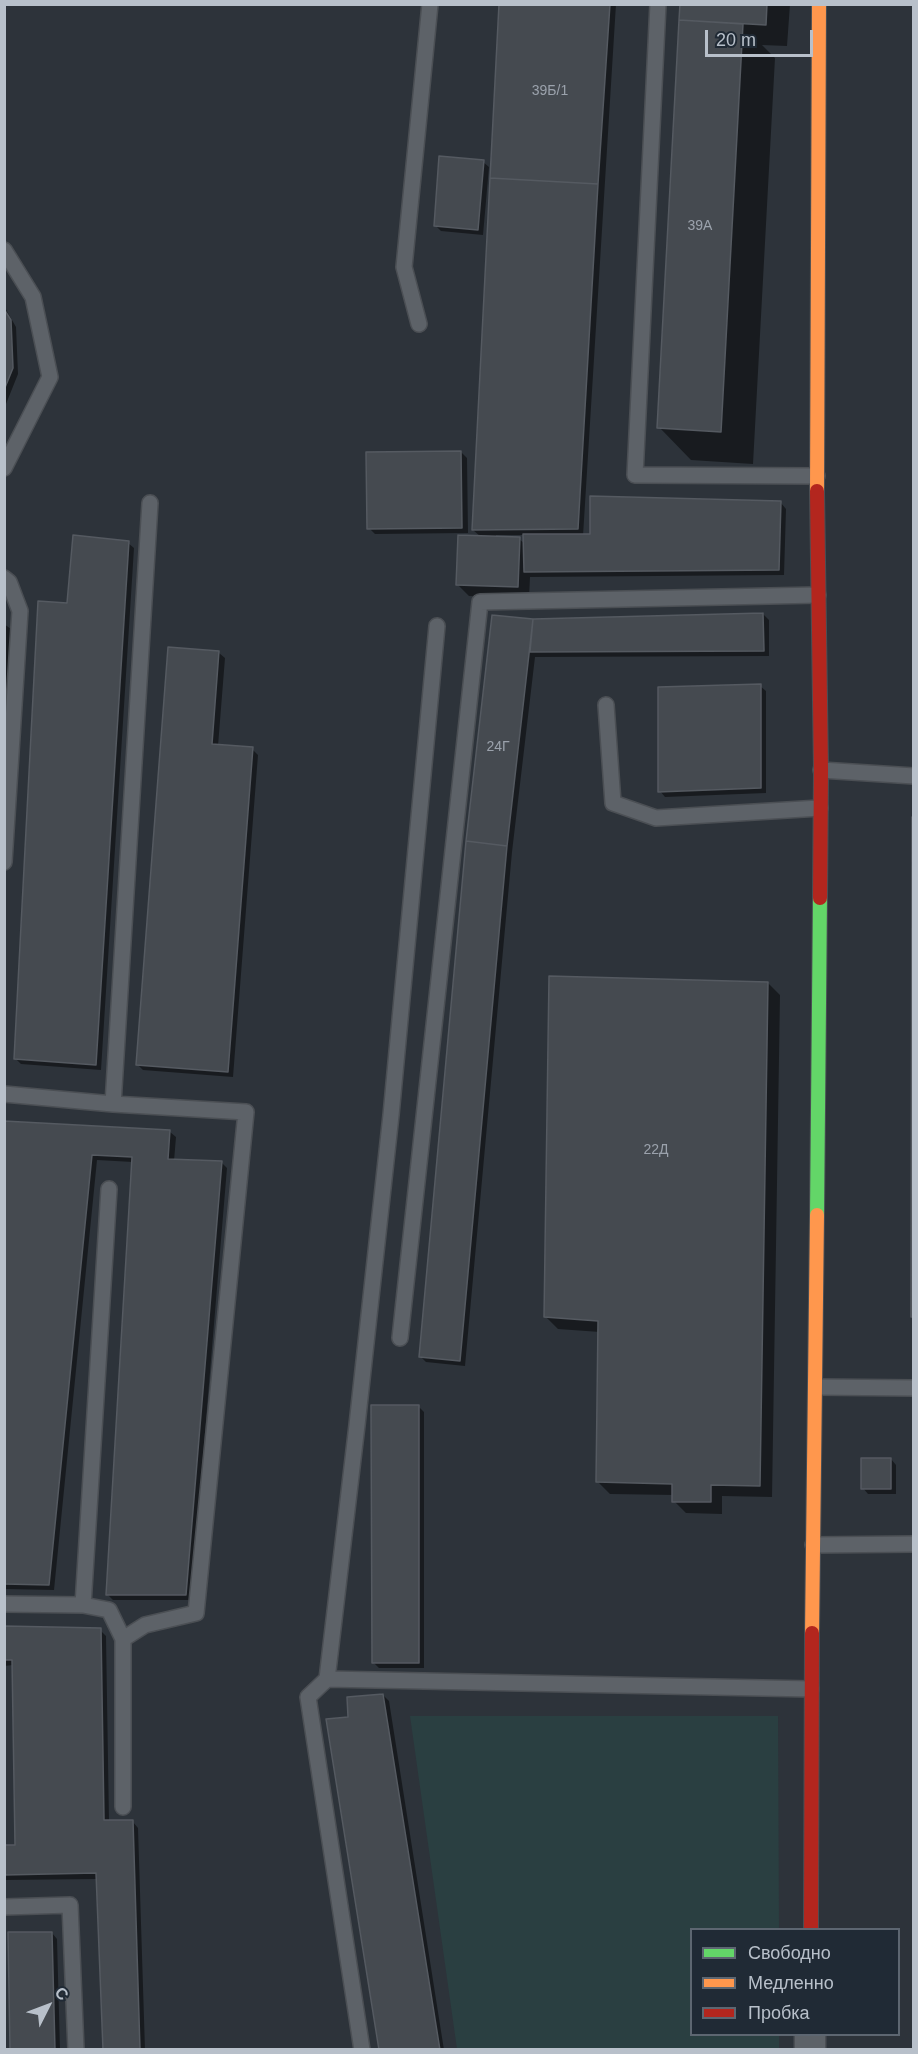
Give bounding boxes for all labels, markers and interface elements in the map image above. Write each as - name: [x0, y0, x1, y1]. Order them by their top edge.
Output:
- scale bar: [708, 18, 816, 56]
- text: 20 m: [716, 30, 756, 50]
- house number: 39Б/1: [532, 83, 568, 99]
- house number: 39А: [688, 218, 712, 234]
- house number: 24Г: [486, 739, 510, 755]
- house number: 22Д: [643, 1142, 669, 1158]
- legend: [690, 1928, 900, 2036]
- text: Свободно: [748, 1943, 831, 1963]
- text: Медленно: [748, 1973, 834, 1993]
- north arrow: [18, 1976, 78, 2036]
- text: С: [52, 1984, 72, 2004]
- text: Пробка: [748, 2003, 810, 2023]

